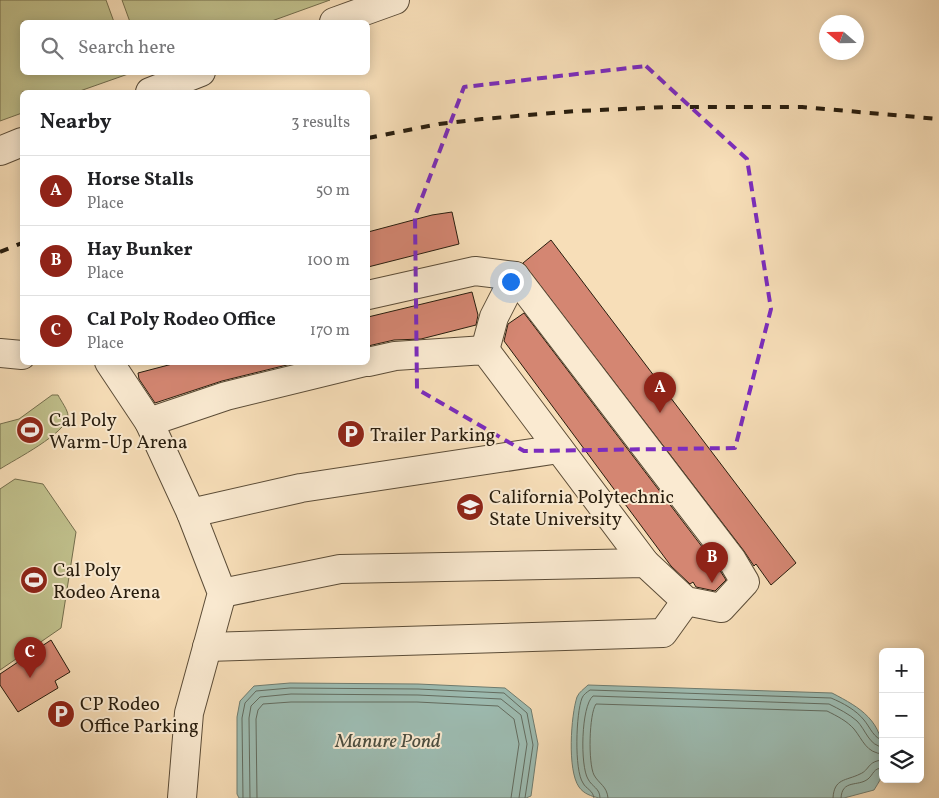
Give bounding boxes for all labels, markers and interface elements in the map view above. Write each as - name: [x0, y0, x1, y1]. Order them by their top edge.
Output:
- north arrow: [819, 15, 864, 60]
- search box: [20, 20, 370, 75]
- icon: search: [38, 34, 66, 62]
- text: Search here: [78, 35, 175, 61]
- text: Nearby: [40, 108, 111, 137]
- text: 3 results: [291, 112, 350, 134]
- text: Horse Stalls: [87, 167, 194, 193]
- text: A: [50, 180, 62, 202]
- text: 50 m: [316, 180, 350, 202]
- text: Place: [87, 193, 124, 215]
- text: Hay Bunker: [87, 237, 193, 263]
- text: B: [51, 250, 61, 272]
- text: 100 m: [307, 250, 350, 272]
- text: Place: [87, 263, 124, 285]
- your location: [498, 269, 524, 295]
- text: Cal Poly Rodeo Office: [87, 307, 276, 333]
- text: C: [51, 320, 61, 342]
- text: 170 m: [310, 320, 350, 342]
- text: Place: [87, 333, 124, 355]
- pin: A: [644, 372, 676, 413]
- place label: Cal Poly Warm-Up Arena: [49, 408, 188, 456]
- sports icon: Cal Poly Warm-Up Arena: [15, 415, 45, 445]
- parking icon: Trailer Parking: [336, 419, 366, 449]
- place label: Trailer Parking: [370, 423, 496, 449]
- place label: California Polytechnic State University: [489, 485, 674, 533]
- school or university icon: California Polytechnic State University: [455, 492, 485, 522]
- pin: B: [696, 542, 728, 583]
- place label: Cal Poly Rodeo Arena: [53, 558, 161, 606]
- sports icon: Cal Poly Rodeo Arena: [19, 565, 49, 595]
- pin: C: [14, 637, 46, 678]
- map controls: [879, 648, 924, 783]
- button: +: [879, 648, 924, 693]
- place label: CP Rodeo Office Parking: [80, 692, 199, 740]
- button: −: [879, 693, 924, 738]
- parking icon: CP Rodeo Office Parking: [46, 699, 76, 729]
- water label: Manure Pond: [334, 728, 441, 756]
- button: layers: [879, 738, 924, 783]

